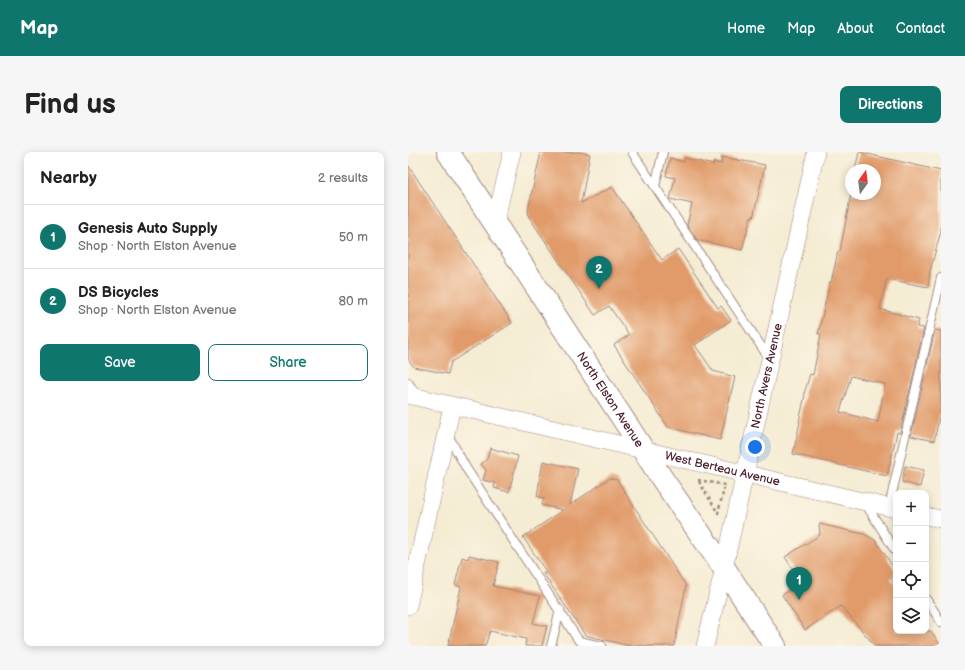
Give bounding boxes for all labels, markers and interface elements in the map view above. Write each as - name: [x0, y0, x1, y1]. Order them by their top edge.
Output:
- text: Map: [20, 17, 58, 40]
- text: Home: [727, 20, 765, 37]
- text: Map: [787, 20, 815, 37]
- text: About: [837, 20, 874, 37]
- text: Contact: [896, 20, 945, 37]
- button: Directions: [840, 86, 941, 123]
- text: Find us: [24, 88, 116, 121]
- north arrow: [845, 164, 881, 200]
- text: Nearby: [40, 168, 97, 188]
- text: 2 results: [318, 170, 368, 186]
- text: Genesis Auto Supply: [78, 219, 217, 238]
- text: 1: [50, 229, 56, 245]
- text: 50 m: [339, 229, 368, 245]
- text: Shop · North Elston Avenue: [78, 238, 237, 254]
- pin: 2: [586, 256, 612, 289]
- text: DS Bicycles: [78, 283, 159, 302]
- text: 2: [49, 293, 57, 309]
- text: 80 m: [339, 293, 368, 309]
- text: Shop · North Elston Avenue: [78, 302, 237, 318]
- street label: North Avers Avenue: [748, 322, 786, 430]
- button: Save: [40, 344, 200, 381]
- button: Share: [208, 344, 368, 381]
- street label: North Elston Avenue: [573, 349, 647, 450]
- your location: [745, 437, 765, 457]
- street label: West Berteau Avenue: [663, 448, 781, 490]
- map controls: [893, 490, 929, 634]
- button: +: [893, 490, 929, 526]
- button: −: [893, 526, 929, 562]
- button: locate: [893, 562, 929, 598]
- pin: 1: [786, 567, 812, 600]
- button: layers: [893, 598, 929, 634]

